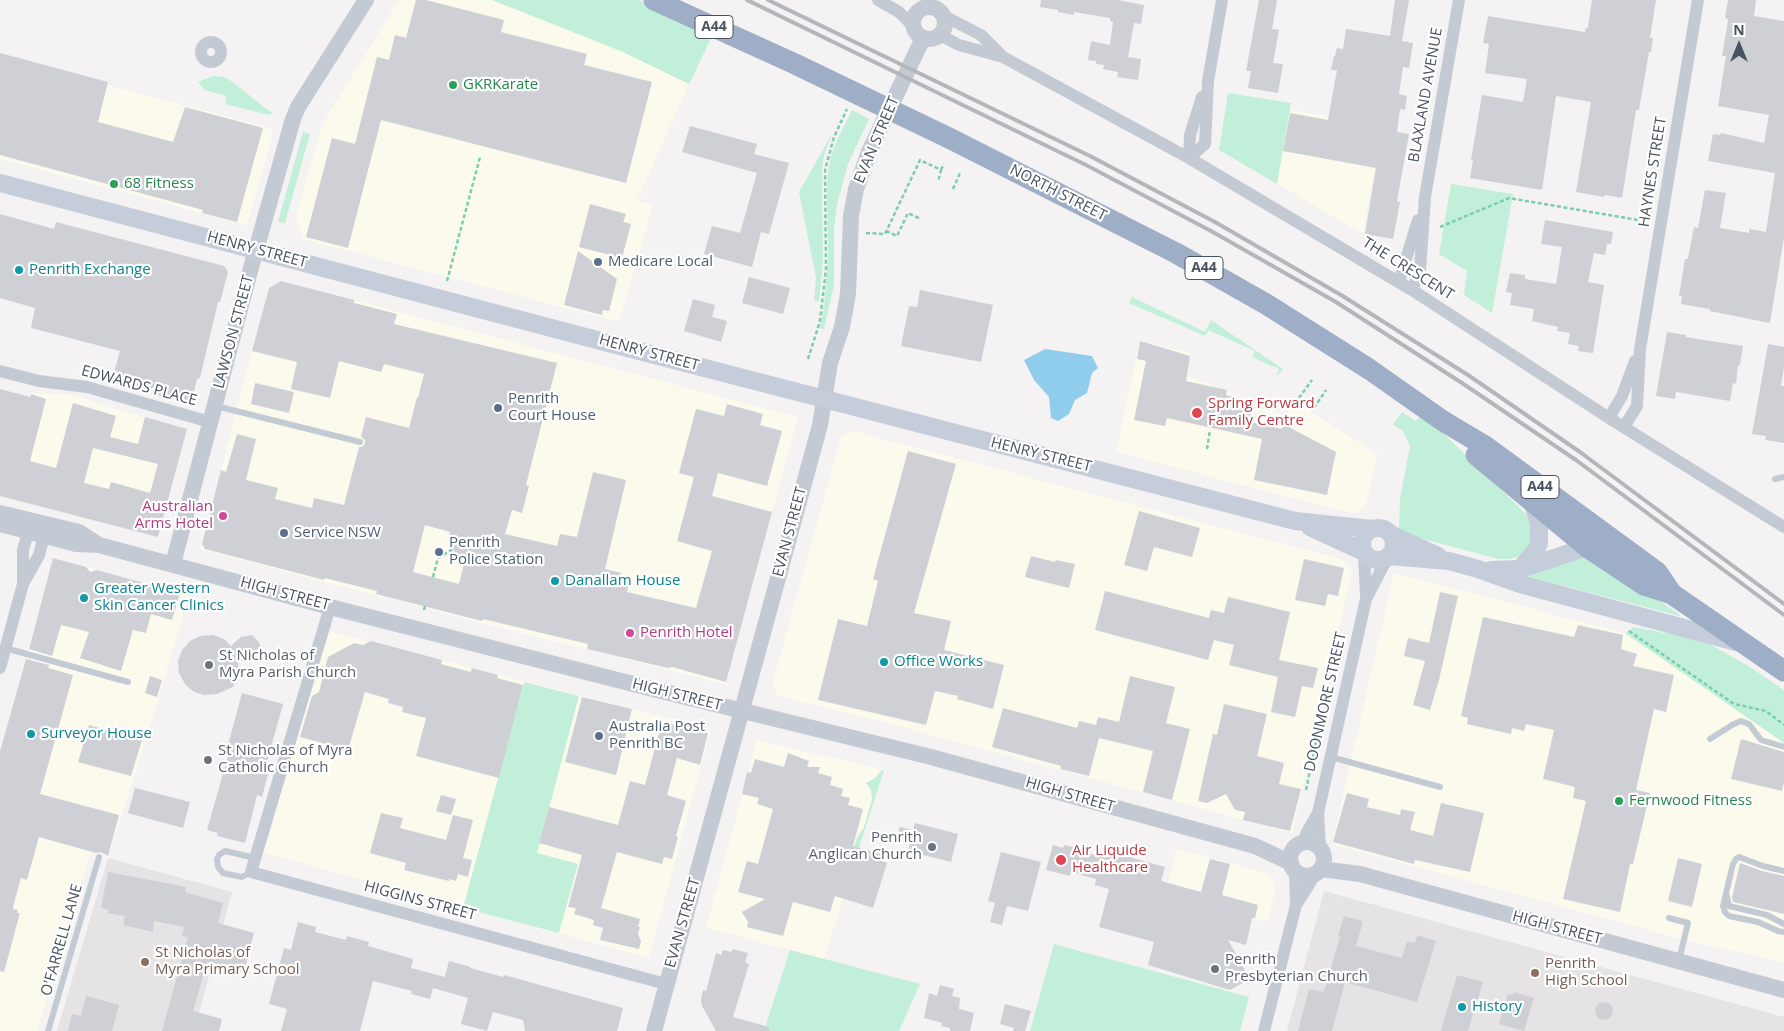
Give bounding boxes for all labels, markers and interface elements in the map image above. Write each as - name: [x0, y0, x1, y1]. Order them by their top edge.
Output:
- road number: A44: [695, 16, 733, 38]
- north arrow: [1714, 20, 1764, 70]
- text: N: [1733, 20, 1745, 39]
- street label: BLAXLAND AVENUE: [1405, 26, 1447, 164]
- place label: GKRKarate: [463, 76, 538, 94]
- marker: GKRKarate: [447, 79, 459, 91]
- street label: EVAN STREET: [851, 94, 903, 186]
- street label: HAYNES STREET: [1635, 116, 1671, 228]
- street label: NORTH STREET: [1007, 161, 1109, 225]
- place label: 68 Fitness: [124, 175, 194, 193]
- marker: 68 Fitness: [108, 178, 120, 190]
- street label: HENRY STREET: [205, 228, 309, 272]
- street label: THE CRESCENT: [1359, 234, 1457, 304]
- place label: Medicare Local: [608, 253, 713, 271]
- marker: Medicare Local: [592, 256, 604, 268]
- road number: A44: [1185, 256, 1223, 280]
- place label: Penrith Exchange: [29, 261, 151, 279]
- marker: Penrith Exchange: [13, 264, 25, 276]
- street label: LAWSON STREET: [210, 273, 258, 391]
- street label: HENRY STREET: [597, 331, 701, 375]
- street label: EDWARDS PLACE: [79, 362, 199, 410]
- place label: Penrith Court House: [508, 390, 596, 425]
- place label: Spring Forward Family Centre: [1208, 395, 1315, 430]
- marker: Penrith Court House: [492, 402, 504, 414]
- marker: Spring Forward Family Centre: [1190, 406, 1204, 420]
- street label: HENRY STREET: [989, 434, 1093, 476]
- road number: A44: [1521, 476, 1559, 498]
- street label: EVAN STREET: [769, 485, 811, 579]
- place label: Australian Arms Hotel: [135, 498, 213, 533]
- marker: Australian Arms Hotel: [217, 510, 229, 522]
- place label: Service NSW: [294, 524, 381, 542]
- marker: Service NSW: [278, 527, 290, 539]
- place label: Penrith Police Station: [449, 534, 543, 569]
- marker: Penrith Police Station: [433, 546, 445, 558]
- place label: Danallam House: [565, 572, 680, 590]
- street label: HIGH STREET: [238, 573, 332, 615]
- marker: Danallam House: [549, 575, 561, 587]
- place label: Greater Western Skin Cancer Clinics: [94, 580, 224, 615]
- marker: Greater Western Skin Cancer Clinics: [78, 592, 90, 604]
- place label: Penrith Hotel: [640, 624, 733, 642]
- marker: Penrith Hotel: [624, 627, 636, 639]
- street label: DOONMORE STREET: [1301, 630, 1351, 774]
- place label: St Nicholas of Myra Parish Church: [219, 647, 356, 682]
- place label: Office Works: [894, 653, 983, 671]
- marker: Office Works: [878, 656, 890, 668]
- marker: St Nicholas of Myra Parish Church: [203, 659, 215, 671]
- street label: HIGH STREET: [630, 675, 724, 715]
- place label: Australia Post Penrith BC: [609, 718, 705, 753]
- place label: Surveyor House: [41, 725, 152, 743]
- marker: Surveyor House: [25, 728, 37, 740]
- marker: Australia Post Penrith BC: [593, 730, 605, 742]
- place label: St Nicholas of Myra Catholic Church: [218, 742, 353, 777]
- marker: St Nicholas of Myra Catholic Church: [202, 754, 214, 766]
- street label: HIGH STREET: [1023, 774, 1117, 816]
- place label: Fernwood Fitness: [1629, 792, 1752, 810]
- marker: Fernwood Fitness: [1613, 795, 1625, 807]
- place label: Penrith Anglican Church: [809, 829, 922, 864]
- marker: Penrith Anglican Church: [926, 841, 938, 853]
- place label: Air Liquide Healthcare: [1072, 842, 1148, 877]
- marker: Air Liquide Healthcare: [1054, 853, 1068, 867]
- street label: EVAN STREET: [662, 876, 704, 970]
- street label: HIGGINS STREET: [362, 877, 478, 925]
- street label: O'FARRELL LANE: [37, 882, 87, 998]
- street label: HIGH STREET: [1510, 907, 1604, 949]
- place label: St Nicholas of Myra Primary School: [155, 944, 300, 979]
- place label: Penrith Presbyterian Church: [1225, 951, 1368, 986]
- place label: Penrith High School: [1545, 955, 1628, 990]
- marker: St Nicholas of Myra Primary School: [139, 956, 151, 968]
- marker: Penrith Presbyterian Church: [1209, 963, 1221, 975]
- marker: Penrith High School: [1529, 967, 1541, 979]
- place label: History: [1472, 998, 1522, 1016]
- marker: History: [1456, 1001, 1468, 1013]

